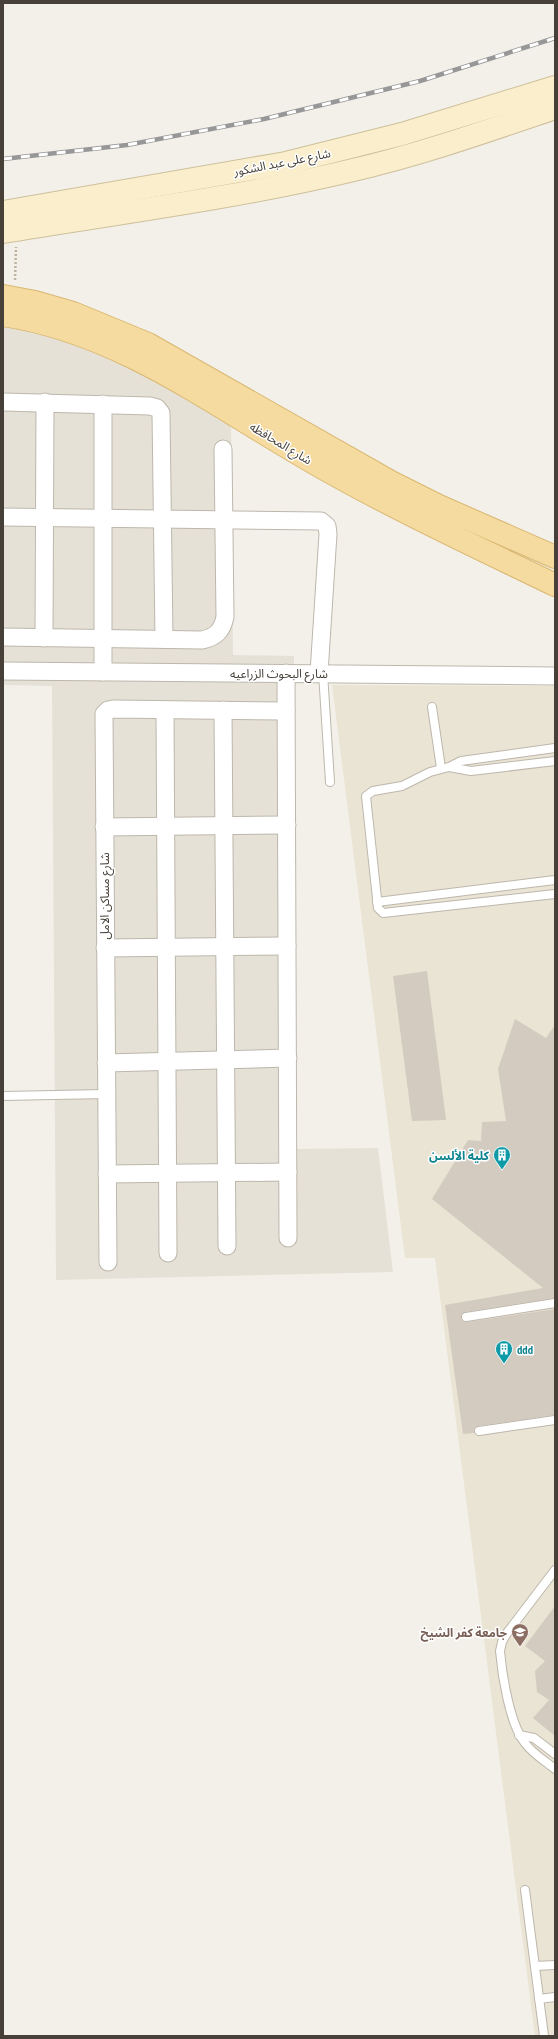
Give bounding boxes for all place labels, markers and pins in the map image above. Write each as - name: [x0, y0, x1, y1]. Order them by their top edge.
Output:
- building icon: كلية الألسن: [492, 1145, 512, 1170]
- place label: كلية الألسن: [429, 1148, 490, 1163]
- building icon: ddd: [494, 1339, 514, 1364]
- place label: ddd: [517, 1342, 533, 1357]
- school or university icon: جامعة كفر الشيخ: [510, 1622, 530, 1647]
- place label: جامعة كفر الشيخ: [420, 1625, 507, 1642]

